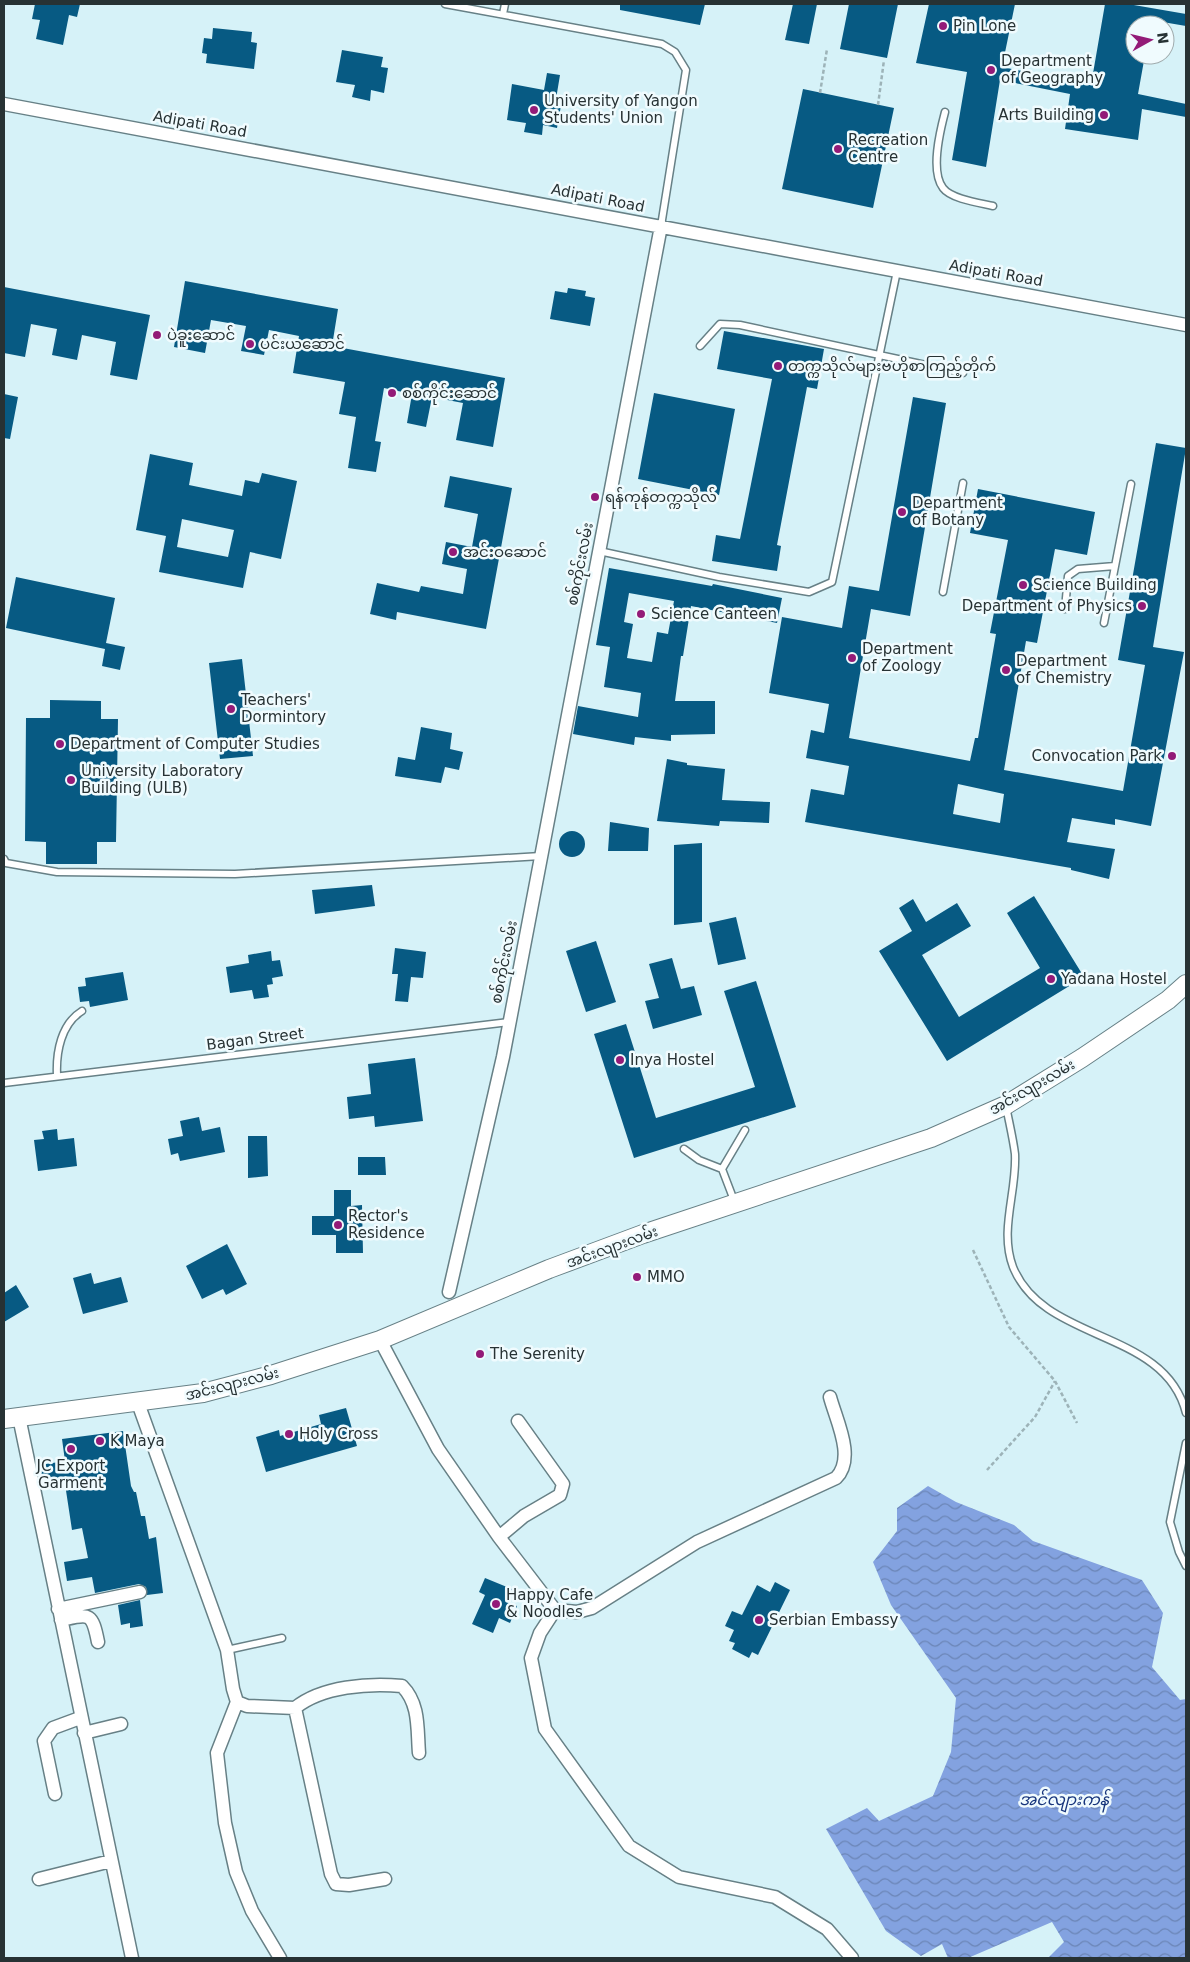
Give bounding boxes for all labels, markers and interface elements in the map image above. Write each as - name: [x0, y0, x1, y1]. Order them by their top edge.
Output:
- north arrow: [1125, 15, 1175, 65]
- place label: Pin Lone: [953, 17, 1016, 35]
- marker: Pin Lone: [937, 20, 949, 32]
- text: N: [1154, 31, 1172, 45]
- place label: Department of Geography: [1001, 52, 1103, 87]
- marker: Department of Geography: [985, 64, 997, 76]
- place label: University of Yangon Students' Union: [544, 92, 698, 127]
- marker: University of Yangon Students' Union: [528, 104, 540, 116]
- place label: Arts Building: [998, 106, 1094, 124]
- street label: Adipati Road: [152, 107, 248, 141]
- marker: Arts Building: [1098, 109, 1110, 121]
- place label: Recreation Centre: [848, 131, 928, 166]
- marker: Recreation Centre: [832, 143, 844, 155]
- street label: Adipati Road: [550, 180, 646, 216]
- street label: Adipati Road: [948, 256, 1044, 290]
- place label: ပဲခူးဆောင်: [167, 325, 235, 347]
- marker: ပဲခူးဆောင်: [151, 329, 163, 341]
- place label: ပင်းယဆောင်: [260, 334, 345, 353]
- marker: ပင်းယဆောင်: [244, 338, 256, 350]
- place label: တက္ကသိုလ်များဗဟိုစာကြည့်တိုက်: [788, 356, 996, 378]
- marker: တက္ကသိုလ်များဗဟိုစာကြည့်တိုက်: [772, 360, 784, 372]
- place label: စစ်ကိုင်းဆောင်: [402, 383, 497, 405]
- marker: စစ်ကိုင်းဆောင်: [386, 387, 398, 399]
- place label: ရန်ကုန်တက္ကသိုလ်: [605, 487, 717, 509]
- marker: ရန်ကုန်တက္ကသိုလ်: [589, 491, 601, 503]
- place label: Department of Botany: [912, 494, 1003, 529]
- marker: Department of Botany: [896, 506, 908, 518]
- street label: စစ်ကိုင်းလမ်း: [562, 521, 600, 608]
- place label: အင်းဝ‌ဆောင်: [463, 542, 547, 561]
- marker: အင်းဝ‌ဆောင်: [447, 546, 459, 558]
- place label: Science Building: [1033, 576, 1157, 594]
- marker: Science Building: [1017, 579, 1029, 591]
- place label: Department of Physics: [962, 597, 1132, 615]
- marker: Department of Physics: [1136, 600, 1148, 612]
- place label: Science Canteen: [651, 605, 777, 623]
- marker: Science Canteen: [635, 608, 647, 620]
- place label: Department of Zoology: [862, 640, 953, 675]
- marker: Department of Zoology: [846, 652, 858, 664]
- place label: Department of Chemistry: [1016, 652, 1112, 687]
- marker: Department of Chemistry: [1000, 664, 1012, 676]
- place label: Teachers' Dormintory: [240, 691, 326, 726]
- marker: Teachers' Dormintory: [225, 703, 237, 715]
- place label: Department of Computer Studies: [70, 735, 320, 753]
- marker: Department of Computer Studies: [54, 738, 66, 750]
- place label: Convocation Park: [1031, 747, 1162, 765]
- marker: Convocation Park: [1166, 750, 1178, 762]
- place label: University Laboratory Building (ULB): [81, 762, 243, 797]
- marker: University Laboratory Building (ULB): [65, 774, 77, 786]
- street label: စစ်ကိုင်းလမ်း: [486, 919, 524, 1006]
- place label: Yadana Hostel: [1060, 970, 1167, 988]
- marker: Yadana Hostel: [1045, 973, 1057, 985]
- street label: Bagan Street: [205, 1024, 305, 1054]
- place label: Inya Hostel: [630, 1051, 714, 1069]
- marker: Inya Hostel: [614, 1054, 626, 1066]
- street label: အင်းလျားလမ်း: [985, 1054, 1080, 1121]
- place label: Rector's Residence: [348, 1207, 425, 1242]
- marker: Rector's Residence: [332, 1219, 344, 1231]
- street label: အင်းလျားလမ်း: [563, 1221, 661, 1275]
- place label: MMO: [647, 1268, 685, 1286]
- marker: MMO: [631, 1271, 643, 1283]
- place label: The Serenity: [489, 1345, 585, 1363]
- marker: The Serenity: [474, 1348, 486, 1360]
- street label: အင်းလျားလမ်း: [183, 1363, 281, 1407]
- place label: Holy Cross: [299, 1425, 379, 1443]
- marker: Holy Cross: [283, 1428, 295, 1440]
- place label: K Maya: [110, 1432, 165, 1450]
- marker: K Maya: [94, 1435, 106, 1447]
- marker: JC Export Garment: [65, 1443, 77, 1455]
- place label: JC Export Garment: [36, 1457, 105, 1492]
- place label: Happy Cafe & Noodles: [506, 1586, 593, 1621]
- marker: Happy Cafe & Noodles: [490, 1598, 502, 1610]
- place label: Serbian Embassy: [769, 1611, 899, 1629]
- marker: Serbian Embassy: [753, 1614, 765, 1626]
- water label: အင်လျားကန်: [1019, 1788, 1111, 1813]

